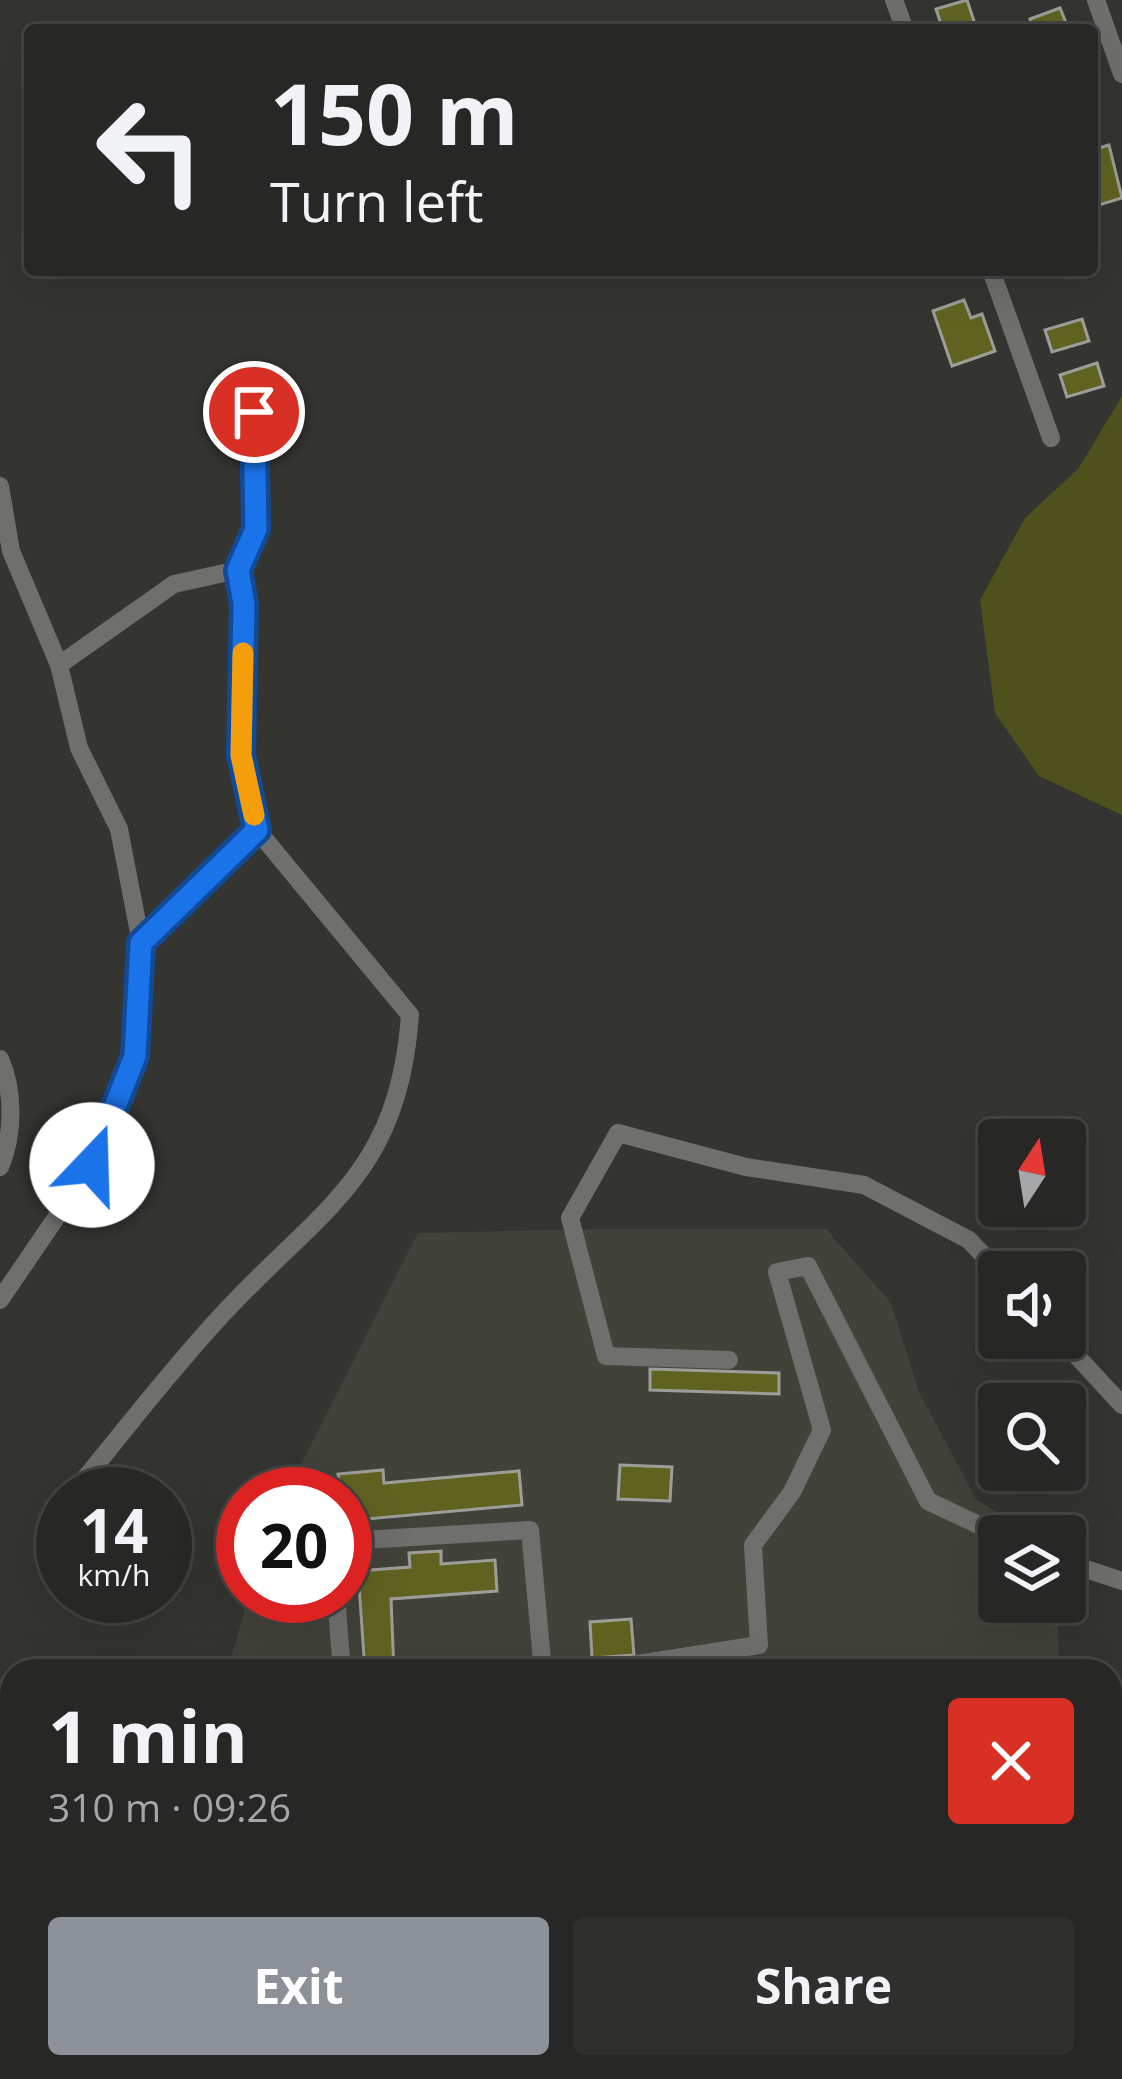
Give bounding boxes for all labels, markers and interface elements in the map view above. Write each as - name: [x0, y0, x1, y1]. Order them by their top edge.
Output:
- text: 150 m: [270, 55, 518, 170]
- icon: left: [72, 72, 228, 228]
- text: Turn left: [270, 164, 483, 238]
- pin: [203, 361, 305, 463]
- icon: arrive: [221, 379, 287, 445]
- position arrow: [29, 1102, 155, 1228]
- north arrow: [978, 1119, 1086, 1227]
- map controls: [978, 1119, 1086, 1623]
- button: sound: [978, 1251, 1086, 1359]
- button: search: [978, 1383, 1086, 1491]
- speed limit sign: 20: [216, 1467, 372, 1623]
- text: 14: [80, 1489, 148, 1571]
- button: layers: [978, 1515, 1086, 1623]
- text: km/h: [78, 1554, 150, 1595]
- text: 1 min: [48, 1686, 248, 1784]
- button: close: [948, 1698, 1074, 1824]
- text: 310 m · 09:26: [48, 1780, 291, 1833]
- button: Exit: [48, 1917, 549, 2055]
- button: Share: [573, 1917, 1074, 2055]

